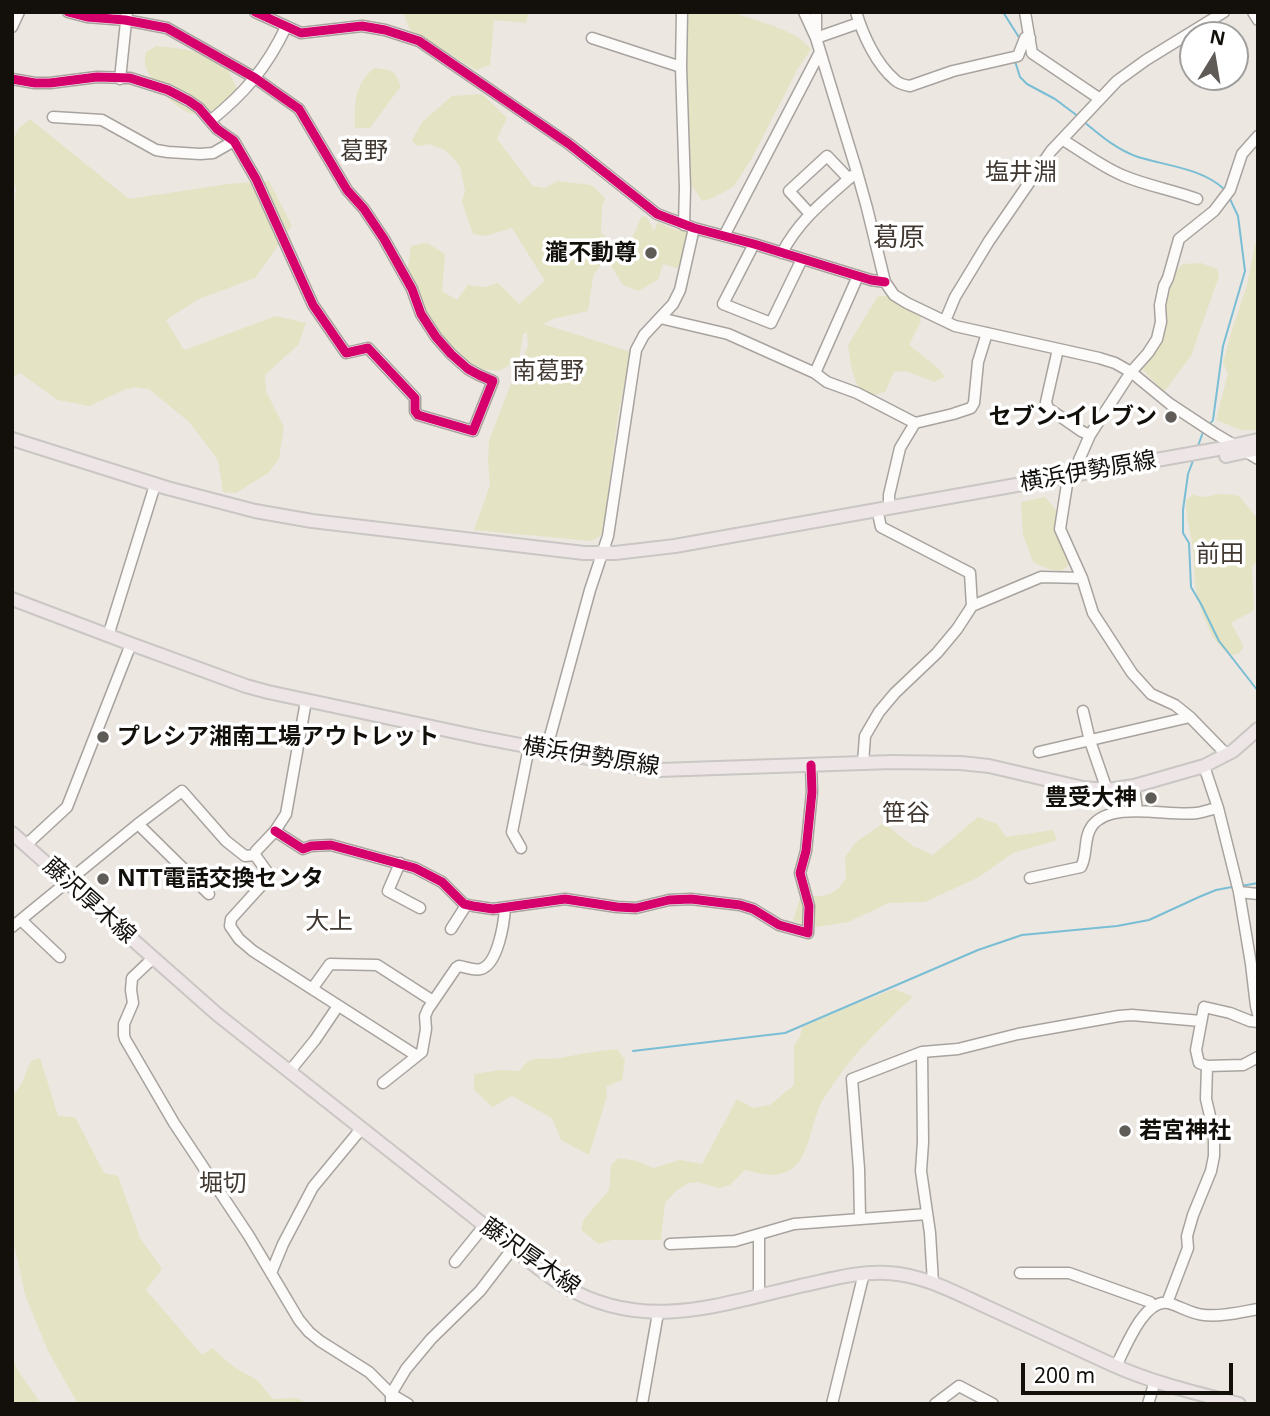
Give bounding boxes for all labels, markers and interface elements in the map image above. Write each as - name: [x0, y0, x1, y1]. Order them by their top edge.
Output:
- north arrow: [1179, 21, 1249, 91]
- text: N: [1208, 23, 1228, 52]
- district label: 葛野: [340, 138, 388, 166]
- district label: 塩井淵: [985, 159, 1057, 187]
- district label: 葛原: [873, 223, 925, 255]
- place label: 瀧不動尊: [545, 239, 637, 267]
- marker: 瀧不動尊: [643, 245, 659, 261]
- district label: 南葛野: [512, 358, 584, 386]
- place label: セブン-イレブン: [989, 403, 1157, 431]
- marker: セブン-イレブン: [1163, 409, 1179, 425]
- street label: 横浜伊勢原線: [1018, 446, 1158, 498]
- district label: 前田: [1196, 541, 1244, 569]
- place label: プレシア湘南工場アウトレット: [117, 723, 439, 751]
- marker: プレシア湘南工場アウトレット: [95, 729, 111, 745]
- street label: 横浜伊勢原線: [521, 733, 661, 781]
- place label: 豊受大神: [1045, 784, 1137, 812]
- marker: 豊受大神: [1143, 790, 1159, 806]
- district label: 笹谷: [882, 800, 930, 828]
- street label: 藤沢厚木線: [37, 852, 141, 950]
- place label: NTT電話交換センタ: [117, 865, 324, 893]
- marker: NTT電話交換センタ: [95, 871, 111, 887]
- district label: 大上: [305, 908, 353, 936]
- place label: 若宮神社: [1139, 1117, 1231, 1145]
- marker: 若宮神社: [1117, 1123, 1133, 1139]
- district label: 堀切: [199, 1170, 247, 1198]
- street label: 藤沢厚木線: [475, 1213, 585, 1301]
- scale bar: [1025, 1350, 1237, 1394]
- text: 200 m: [1034, 1361, 1095, 1389]

